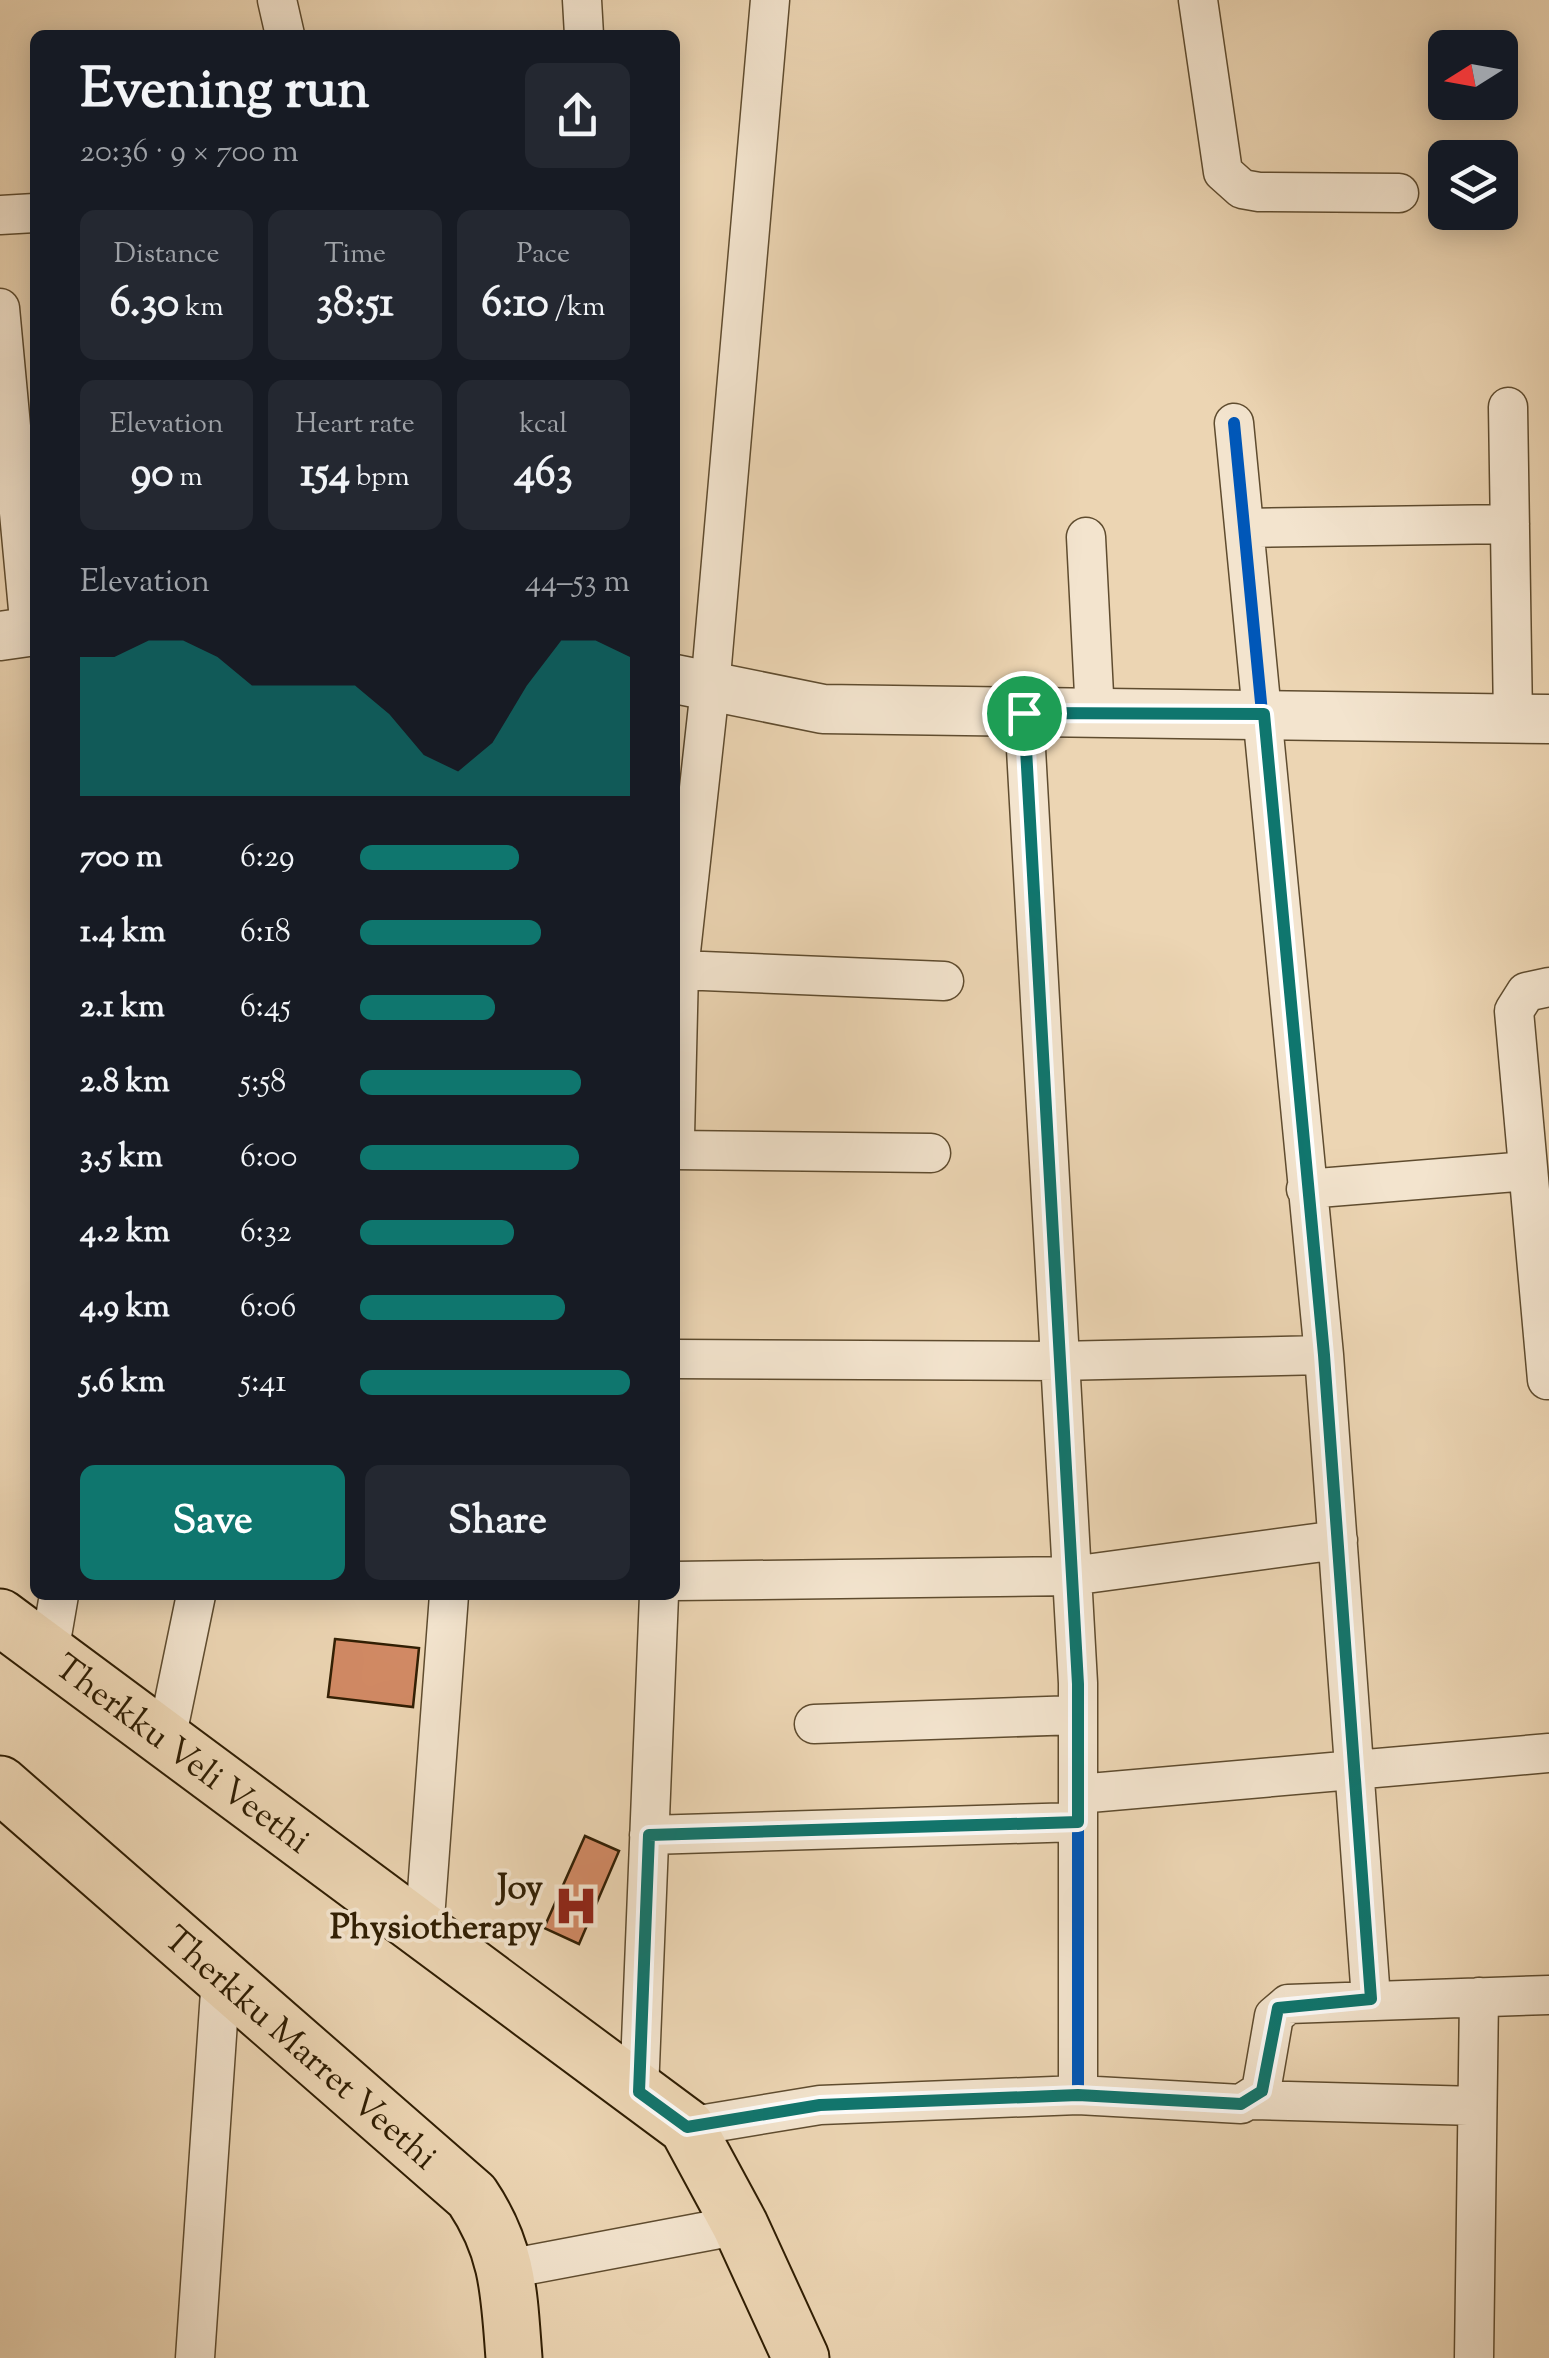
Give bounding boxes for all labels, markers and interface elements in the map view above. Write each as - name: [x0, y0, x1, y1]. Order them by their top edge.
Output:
- north arrow: [1428, 30, 1518, 120]
- map controls: [1428, 30, 1518, 230]
- text: Evening run: [80, 53, 369, 132]
- button: share: [525, 63, 630, 168]
- text: 20:36 · 9 × 700 m: [80, 130, 299, 176]
- button: layers: [1428, 140, 1518, 230]
- text: Distance: [114, 235, 219, 275]
- text: Time: [324, 235, 386, 275]
- text: Pace: [517, 235, 570, 275]
- text: 6.30: [110, 275, 179, 335]
- text: 38:51: [316, 275, 394, 335]
- text: 6:10: [481, 275, 549, 335]
- text: km: [179, 288, 224, 328]
- text: /km: [549, 288, 605, 328]
- text: Elevation: [110, 405, 223, 445]
- text: Heart rate: [295, 405, 415, 445]
- text: kcal: [519, 405, 567, 445]
- text: 90: [131, 445, 173, 505]
- text: 154: [300, 445, 350, 505]
- text: 463: [514, 445, 573, 505]
- text: m: [173, 458, 203, 498]
- text: bpm: [350, 458, 410, 498]
- text: Elevation: [80, 560, 210, 606]
- text: 44–53 m: [525, 560, 630, 606]
- pin: [982, 671, 1067, 756]
- icon: arrive: [997, 686, 1052, 741]
- text: 700 m: [80, 835, 163, 881]
- text: 6:29: [240, 835, 294, 881]
- text: 1.4 km: [80, 910, 166, 956]
- text: 6:18: [240, 910, 291, 956]
- text: 2.1 km: [80, 985, 165, 1031]
- text: 6:45: [240, 985, 291, 1031]
- text: 2.8 km: [80, 1060, 170, 1106]
- text: 5:58: [240, 1060, 286, 1106]
- text: 3.5 km: [80, 1135, 163, 1181]
- text: 6:00: [240, 1135, 297, 1181]
- text: 4.2 km: [80, 1210, 170, 1256]
- text: 6:32: [240, 1210, 292, 1256]
- text: 4.9 km: [80, 1285, 170, 1331]
- text: 6:06: [240, 1285, 296, 1331]
- text: 5.6 km: [80, 1360, 165, 1406]
- text: 5:41: [240, 1360, 286, 1406]
- button: Save: [80, 1465, 345, 1580]
- button: Share: [365, 1465, 630, 1580]
- street label: Therkku Veli Veethi: [42, 1644, 320, 1868]
- place label: Joy Physiotherapy: [330, 1864, 544, 1955]
- hospital icon: Joy Physiotherapy: [552, 1882, 600, 1930]
- street label: Therkku Marret Veethi: [151, 1916, 447, 2184]

